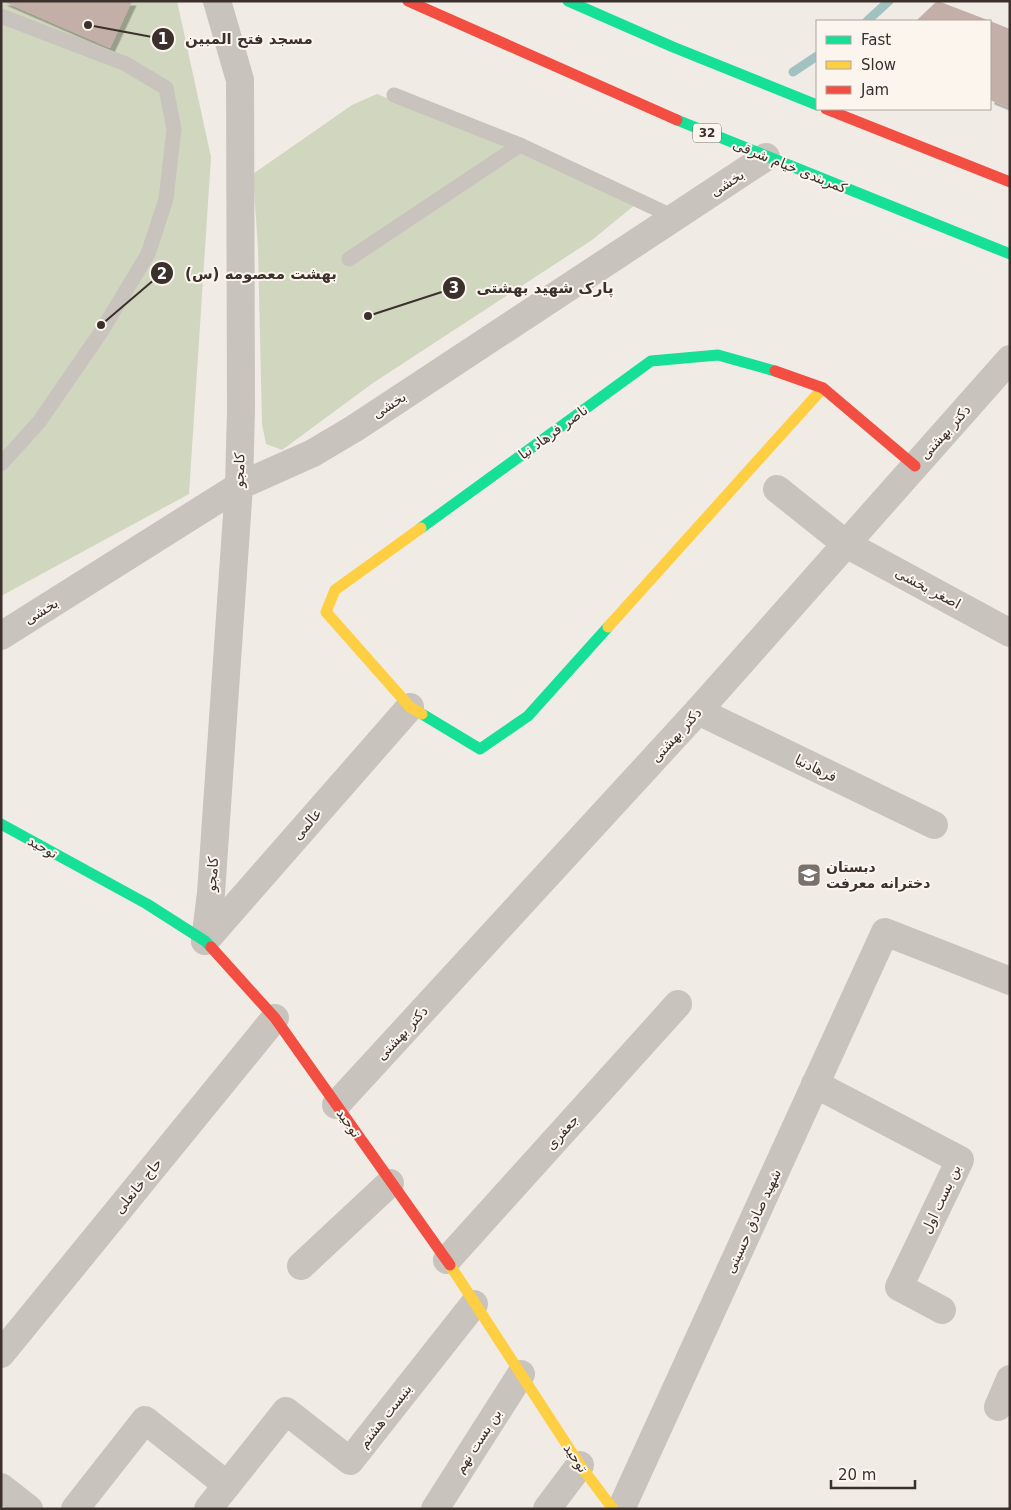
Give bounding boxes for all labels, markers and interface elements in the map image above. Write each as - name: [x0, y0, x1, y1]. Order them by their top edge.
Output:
- legend: [816, 20, 991, 110]
- callout: مسجد فتح المبین: [150, 24, 323, 54]
- text: 1: [158, 30, 168, 48]
- text: مسجد فتح المبین: [185, 30, 313, 48]
- text: Fast: [861, 31, 891, 49]
- text: Slow: [861, 56, 896, 74]
- text: Jam: [860, 81, 889, 99]
- road number: 32: [693, 124, 721, 142]
- street label: کمربندی خیام شرقی: [730, 136, 850, 197]
- street label: بخشی: [707, 166, 747, 200]
- callout: (بهشت معصومه (س: [150, 258, 347, 288]
- text: 2: [157, 265, 167, 283]
- text: (بهشت معصومه (س: [185, 265, 337, 283]
- callout: پارک شهید بهشتی: [442, 273, 624, 303]
- text: 3: [449, 279, 459, 297]
- text: پارک شهید بهشتی: [476, 279, 614, 298]
- street label: بخشی: [369, 388, 409, 422]
- street label: دکتر بهشتی: [916, 401, 974, 463]
- street label: ناصر فرهاد نیا: [515, 402, 591, 463]
- street label: کامجو: [230, 452, 249, 489]
- street label: اصغر بخشی: [892, 564, 963, 613]
- street label: بخشی: [21, 594, 61, 628]
- street label: دکتر بهشتی: [647, 704, 705, 766]
- street label: فرهادنیا: [792, 751, 840, 786]
- street label: عالمی: [289, 805, 325, 843]
- street label: توحید: [25, 832, 61, 863]
- street label: کامجو: [203, 856, 222, 893]
- place label: دبستان دخترانه معرفت: [826, 859, 930, 892]
- school or university icon: دبستان دخترانه معرفت: [796, 862, 822, 888]
- street label: دکتر بهشتی: [373, 1003, 432, 1064]
- street label: توحید: [333, 1106, 365, 1141]
- street label: جعفری: [542, 1111, 582, 1153]
- street label: حاج خانعلی: [111, 1155, 166, 1217]
- street label: بن بست اول: [918, 1162, 965, 1237]
- street label: شهید صادق حسینی: [722, 1166, 785, 1276]
- street label: بنبست هشتم: [355, 1381, 416, 1452]
- street label: بن بست نهم: [451, 1406, 505, 1477]
- street label: توحید: [560, 1441, 591, 1476]
- scale bar: [831, 1458, 915, 1490]
- text: 20 m: [838, 1466, 876, 1484]

